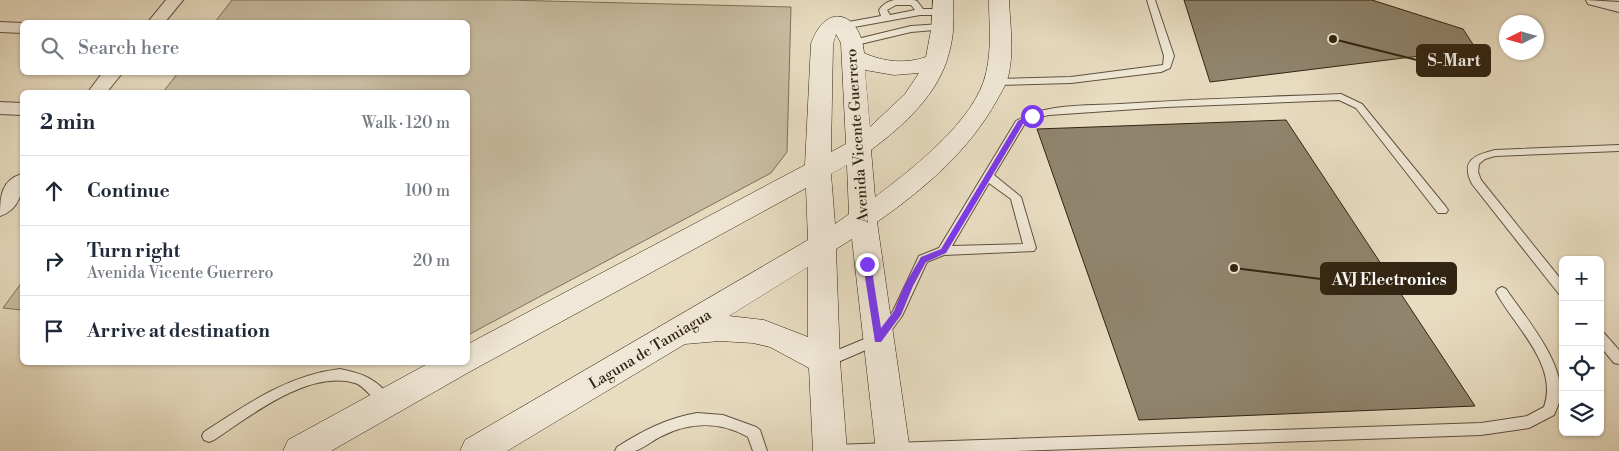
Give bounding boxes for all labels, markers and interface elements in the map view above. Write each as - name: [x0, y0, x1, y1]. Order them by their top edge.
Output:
- north arrow: [1499, 15, 1544, 60]
- search box: [20, 20, 470, 75]
- icon: search: [38, 34, 66, 62]
- text: Search here: [78, 36, 179, 60]
- callout: S-Mart: [1417, 45, 1490, 76]
- street label: Avenida Vicente Guerrero: [842, 48, 873, 225]
- text: S-Mart: [1427, 51, 1481, 71]
- route start: [1021, 105, 1044, 128]
- text: 2 min: [40, 110, 95, 136]
- text: Walk · 120 m: [362, 113, 450, 133]
- icon: ahead: [40, 177, 68, 205]
- text: Continue: [87, 179, 170, 203]
- text: 100 m: [405, 181, 450, 201]
- text: Turn right: [87, 239, 180, 263]
- icon: right: [40, 247, 68, 275]
- text: 20 m: [413, 251, 450, 271]
- route end: [856, 253, 879, 276]
- map controls: [1559, 256, 1604, 436]
- button: +: [1559, 256, 1604, 301]
- text: Avenida Vicente Guerrero: [87, 263, 274, 283]
- callout: AVJ Electronics: [1321, 263, 1456, 294]
- text: AVJ Electronics: [1330, 270, 1447, 290]
- button: −: [1559, 301, 1604, 346]
- street label: Laguna de Tamiagua: [586, 305, 715, 393]
- icon: arrive: [40, 317, 68, 345]
- text: Arrive at destination: [87, 319, 270, 343]
- button: locate: [1559, 346, 1604, 391]
- button: layers: [1559, 391, 1604, 436]

